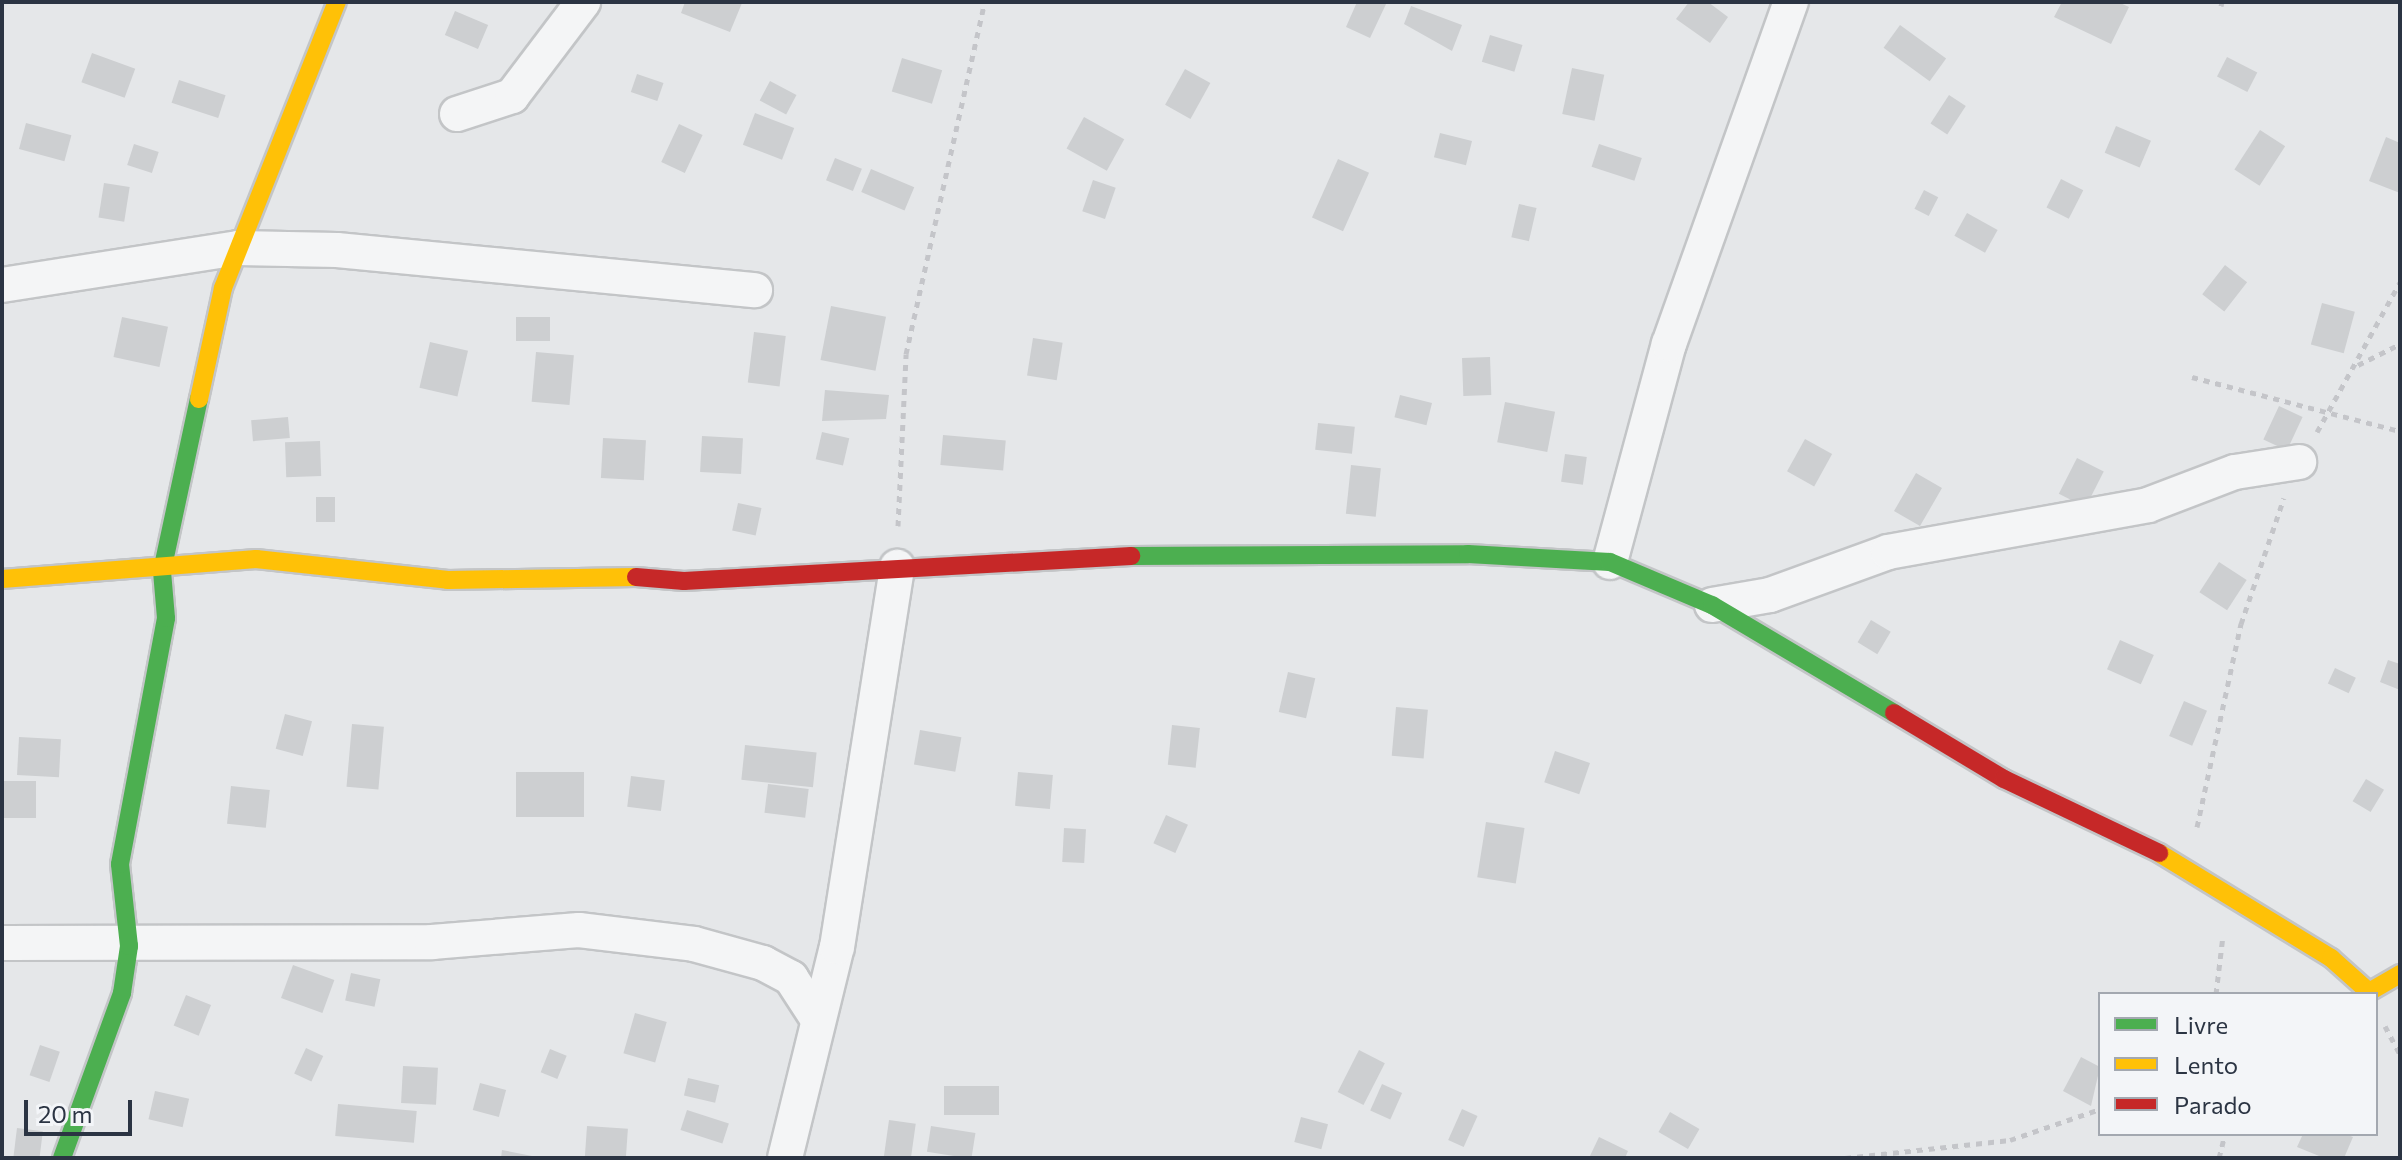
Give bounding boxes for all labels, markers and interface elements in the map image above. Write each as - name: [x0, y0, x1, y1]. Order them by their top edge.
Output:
- legend: [2098, 992, 2378, 1136]
- text: Livre: [2174, 1010, 2228, 1039]
- text: Lento: [2174, 1050, 2238, 1079]
- scale bar: [28, 1084, 136, 1134]
- text: Parado: [2174, 1090, 2252, 1119]
- text: 20 m: [38, 1099, 92, 1128]

